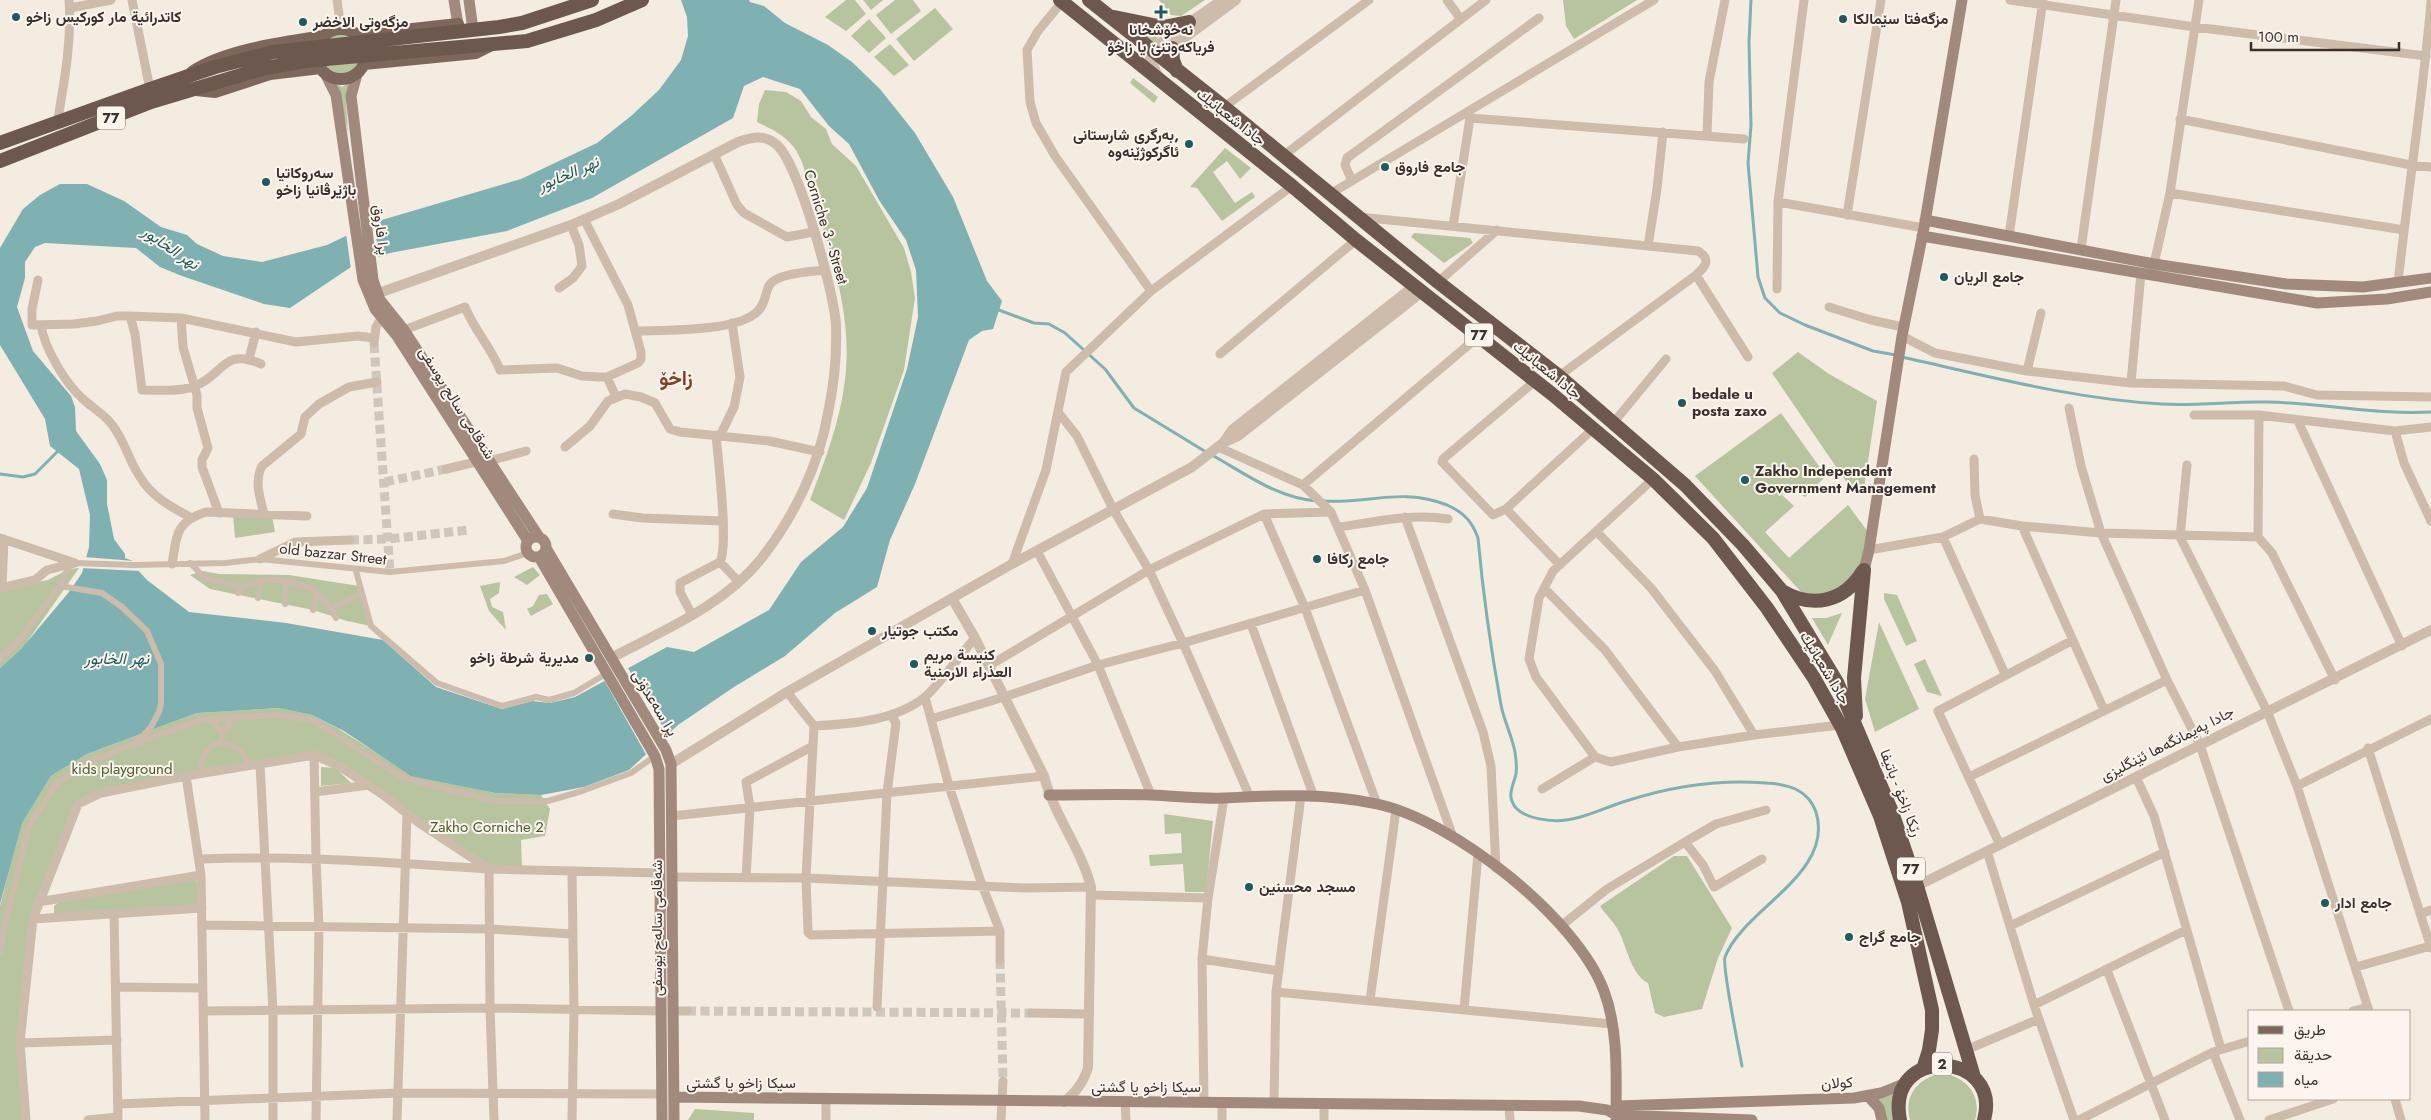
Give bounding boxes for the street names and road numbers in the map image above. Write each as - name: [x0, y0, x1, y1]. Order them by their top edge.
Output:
- street label: جادا شعبانيك: [1192, 83, 1270, 151]
- road number: 77: [97, 106, 125, 130]
- street label: Corniche 3 - Street: [798, 167, 854, 287]
- street label: پرا فاروق: [367, 204, 395, 256]
- road number: 77: [1465, 324, 1493, 346]
- street label: جادا شعبانيك: [1508, 336, 1586, 404]
- street label: شەقامی سالح یوسفی: [413, 342, 501, 464]
- street label: old bazzar Street: [278, 537, 388, 571]
- street label: جادا شعبانيك: [1794, 627, 1856, 709]
- street label: پرا سەعدۆنی: [627, 666, 683, 740]
- street label: جادا په‌يمانگه‌ها ئێنگليزى: [2096, 701, 2238, 787]
- street label: رێکا زاخۆ - باتیفا: [1874, 746, 1928, 840]
- road number: 77: [1897, 858, 1925, 881]
- street label: شەقامی سالەح یوسفی: [646, 860, 668, 996]
- road number: 2: [1932, 1052, 1952, 1076]
- street label: كولان: [1820, 1071, 1854, 1095]
- street label: سیکا زاخو یا گشتى: [686, 1072, 796, 1094]
- street label: سیکا زاخو یا گشتى: [1091, 1076, 1201, 1098]

